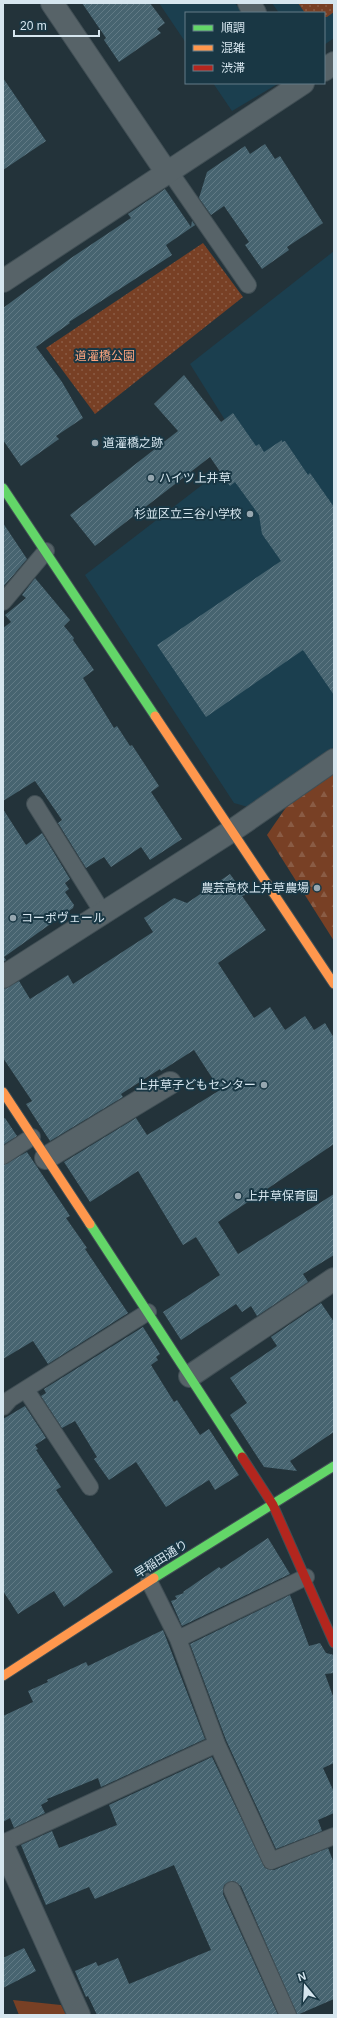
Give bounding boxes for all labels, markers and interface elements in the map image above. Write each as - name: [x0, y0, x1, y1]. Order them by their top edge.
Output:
- scale bar: [14, 12, 99, 38]
- legend: [185, 12, 325, 84]
- text: 20 m: [20, 19, 47, 33]
- text: 順調: [221, 21, 245, 35]
- text: 混雑: [221, 41, 245, 55]
- text: 渋滞: [221, 61, 245, 75]
- park label: 道灌橋公園: [75, 349, 135, 363]
- place label: 道灌橋之跡: [103, 436, 163, 450]
- marker: 道灌橋之跡: [90, 438, 100, 448]
- place label: ハイツ上井草: [159, 471, 231, 485]
- marker: ハイツ上井草: [146, 473, 156, 483]
- place label: 杉並区立三谷小学校: [134, 507, 242, 521]
- marker: 杉並区立三谷小学校: [245, 509, 255, 519]
- place label: 農芸高校上井草農場: [201, 881, 309, 895]
- marker: 農芸高校上井草農場: [312, 883, 322, 893]
- place label: コーポヴェール: [21, 911, 105, 925]
- marker: コーポヴェール: [8, 913, 18, 923]
- place label: 上井草子どもセンター: [136, 1078, 256, 1092]
- marker: 上井草子どもセンター: [259, 1080, 269, 1090]
- place label: 上井草保育園: [246, 1189, 318, 1203]
- marker: 上井草保育園: [233, 1191, 243, 1201]
- street label: 早稲田通り: [132, 1537, 190, 1581]
- north arrow: [285, 1966, 325, 2006]
- text: N: [296, 1970, 308, 1983]

